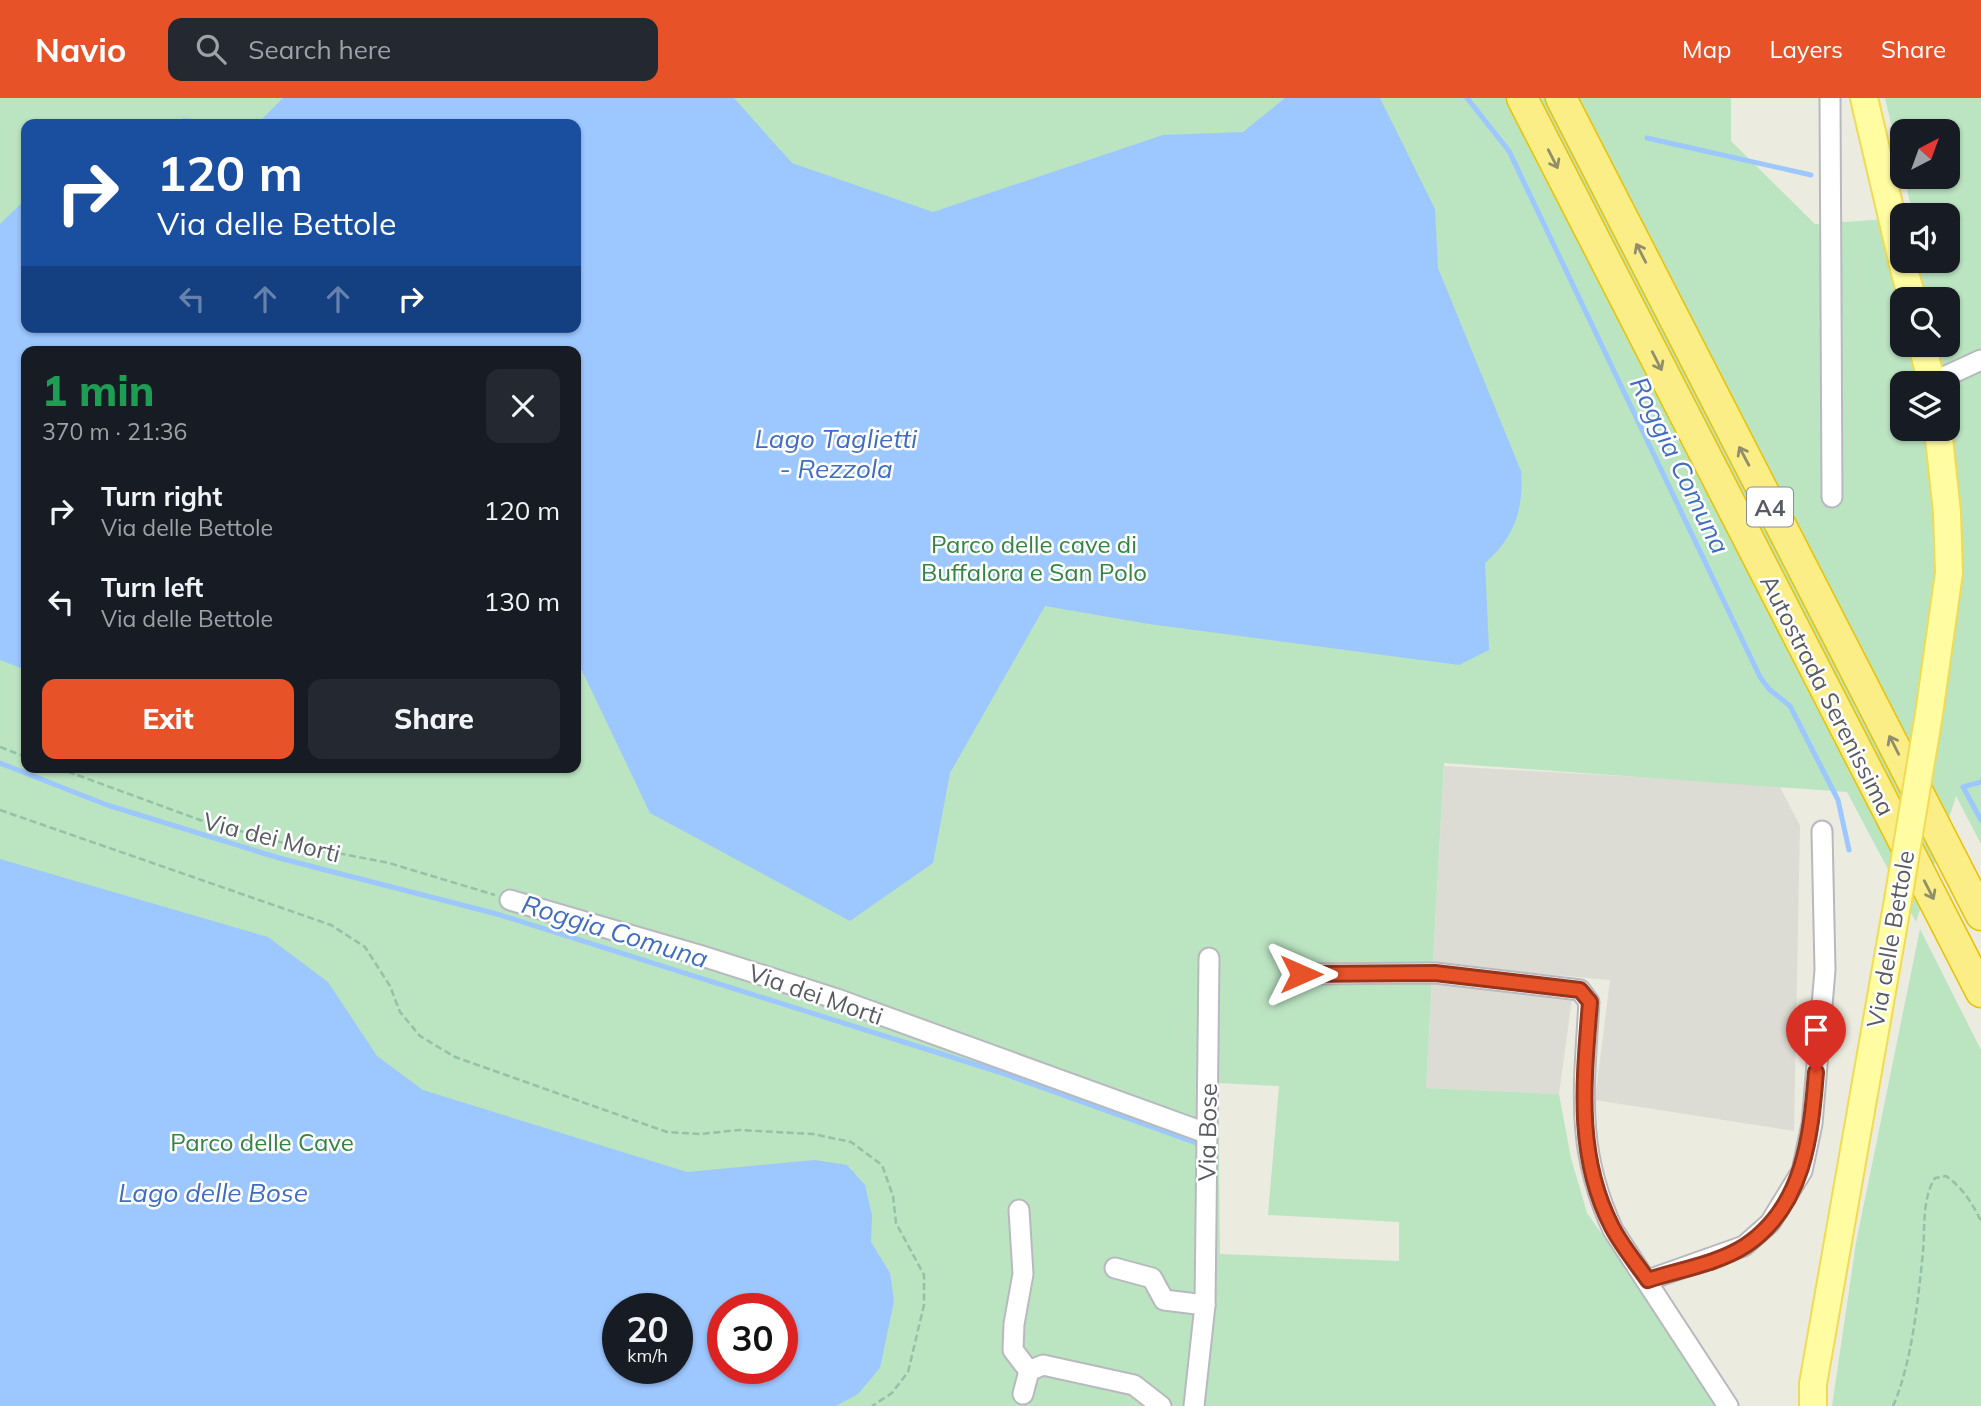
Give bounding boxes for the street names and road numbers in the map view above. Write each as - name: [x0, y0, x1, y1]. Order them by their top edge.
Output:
- road number: A4: [1747, 488, 1793, 526]
- street label: Autostrada Serenissima: [1754, 570, 1902, 820]
- street label: Via dei Morti: [200, 805, 344, 869]
- street label: Via delle Bettole: [1860, 848, 1920, 1030]
- street label: Via dei Morti: [745, 957, 887, 1031]
- street label: Via Bose: [1191, 1083, 1223, 1181]

